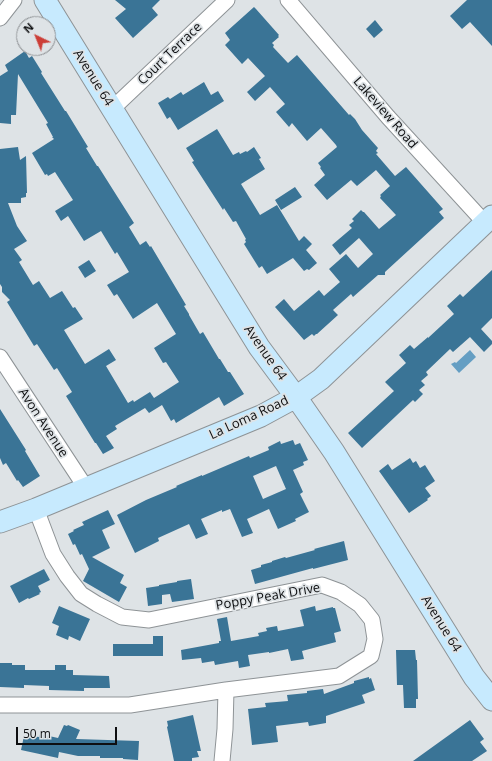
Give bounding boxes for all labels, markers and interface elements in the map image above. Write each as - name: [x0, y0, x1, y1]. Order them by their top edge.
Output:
- north arrow: [16, 16, 56, 56]
- text: N: [20, 19, 37, 36]
- street label: Court Terrace: [135, 20, 205, 88]
- street label: Avenue 64: [70, 47, 116, 109]
- street label: Lakeview Road: [350, 74, 420, 152]
- street label: Avenue 64: [240, 323, 290, 383]
- street label: Avon Avenue: [15, 386, 71, 460]
- street label: La Loma Road: [207, 393, 291, 443]
- street label: Poppy Peak Drive: [215, 580, 321, 614]
- street label: Avenue 64: [418, 593, 464, 655]
- scale bar: [18, 719, 119, 745]
- text: 50 m: [23, 725, 51, 742]

